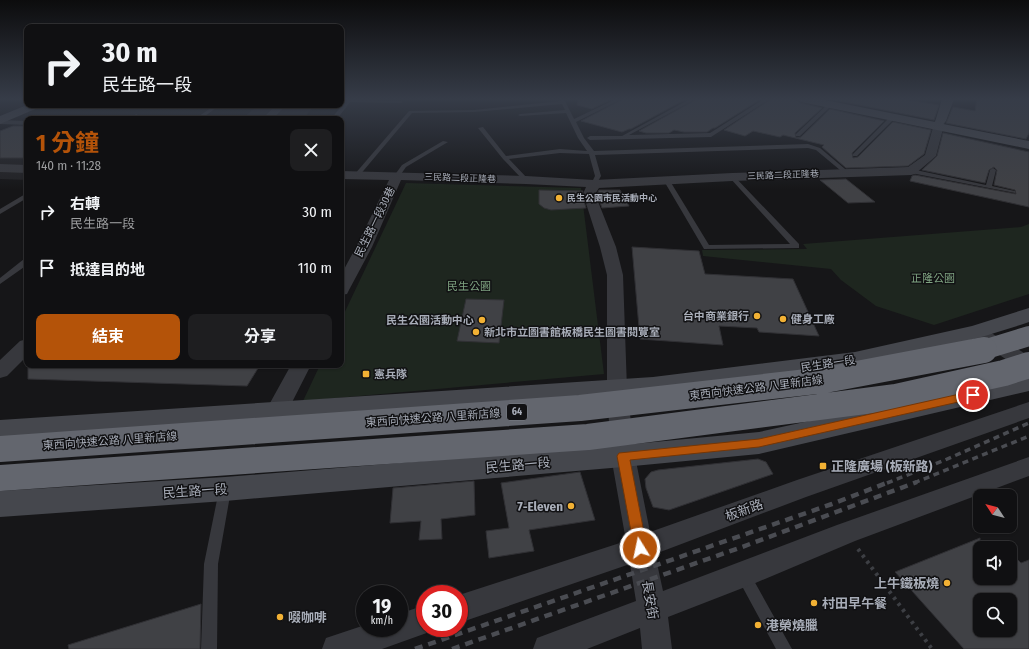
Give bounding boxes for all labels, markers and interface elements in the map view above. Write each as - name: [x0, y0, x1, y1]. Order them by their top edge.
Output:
- text: 30 m: [102, 36, 158, 69]
- icon: right: [36, 40, 88, 92]
- text: 民生路一段: [102, 74, 192, 96]
- text: 1 分鐘: [36, 129, 99, 157]
- button: close: [290, 129, 332, 171]
- text: 140 m · 11:28: [36, 158, 101, 173]
- street label: 三民路二段正隆巷: [747, 169, 819, 181]
- street label: 三民路二段正隆巷: [424, 172, 496, 184]
- street label: 民生路一段30巷: [352, 185, 398, 259]
- marker: 民生公園市民活動中心: [554, 193, 564, 203]
- place label: 民生公園市民活動中心: [567, 193, 657, 203]
- text: 右轉: [70, 195, 100, 213]
- icon: right: [36, 201, 58, 223]
- text: 30 m: [302, 203, 332, 221]
- text: 民生路一段: [70, 216, 135, 231]
- icon: arrive: [36, 257, 58, 279]
- text: 110 m: [298, 259, 332, 277]
- text: 抵達目的地: [70, 261, 145, 279]
- park label: 正隆公園: [911, 272, 955, 285]
- park label: 民生公園: [447, 280, 491, 293]
- place label: 台中商業銀行: [683, 310, 749, 323]
- marker: 台中商業銀行: [752, 311, 762, 321]
- place label: 健身工廠: [791, 313, 835, 326]
- button: 結束: [36, 314, 180, 360]
- button: 分享: [188, 314, 332, 360]
- place label: 民生公園活動中心: [386, 314, 474, 327]
- marker: 健身工廠: [778, 314, 788, 324]
- marker: 民生公園活動中心: [477, 315, 487, 325]
- place label: 新北市立圖書館板橋民生圖書閱覽室: [484, 326, 660, 339]
- marker: 新北市立圖書館板橋民生圖書閱覽室: [471, 327, 481, 337]
- street label: 民生路一段: [800, 353, 856, 375]
- place label: 憲兵隊: [374, 368, 407, 381]
- marker: 憲兵隊: [361, 369, 371, 379]
- street label: 東西向快速公路 八里新店線: [688, 373, 824, 403]
- pin: [956, 378, 990, 412]
- icon: arrive: [962, 384, 984, 406]
- road number: 64: [507, 404, 527, 420]
- street label: 東西向快速公路 八里新店線: [365, 407, 501, 429]
- street label: 東西向快速公路 八里新店線: [42, 430, 178, 452]
- street label: 民生路一段: [485, 455, 551, 475]
- place label: 正隆廣場 (板新路): [831, 459, 933, 474]
- marker: 正隆廣場 (板新路): [818, 461, 828, 471]
- street label: 民生路一段: [162, 481, 228, 501]
- north arrow: [973, 489, 1017, 533]
- map controls: [973, 489, 1017, 637]
- street label: 板新路: [723, 496, 765, 524]
- place label: 7-Eleven: [517, 499, 563, 514]
- marker: 7-Eleven: [566, 501, 576, 511]
- position arrow: [619, 527, 661, 569]
- button: sound: [973, 541, 1017, 585]
- place label: 上牛鐵板燒: [874, 576, 939, 591]
- marker: 上牛鐵板燒: [942, 578, 952, 588]
- street label: 長安街: [639, 579, 661, 621]
- speed limit sign: 30: [416, 585, 468, 637]
- button: search: [973, 593, 1017, 637]
- text: 19: [373, 594, 391, 618]
- place label: 村田早午餐: [822, 596, 887, 611]
- marker: 村田早午餐: [809, 598, 819, 608]
- place label: 啜咖啡: [288, 610, 327, 625]
- marker: 啜咖啡: [275, 612, 285, 622]
- text: km/h: [371, 615, 393, 627]
- place label: 港榮燒臘: [766, 618, 818, 633]
- marker: 港榮燒臘: [753, 620, 763, 630]

